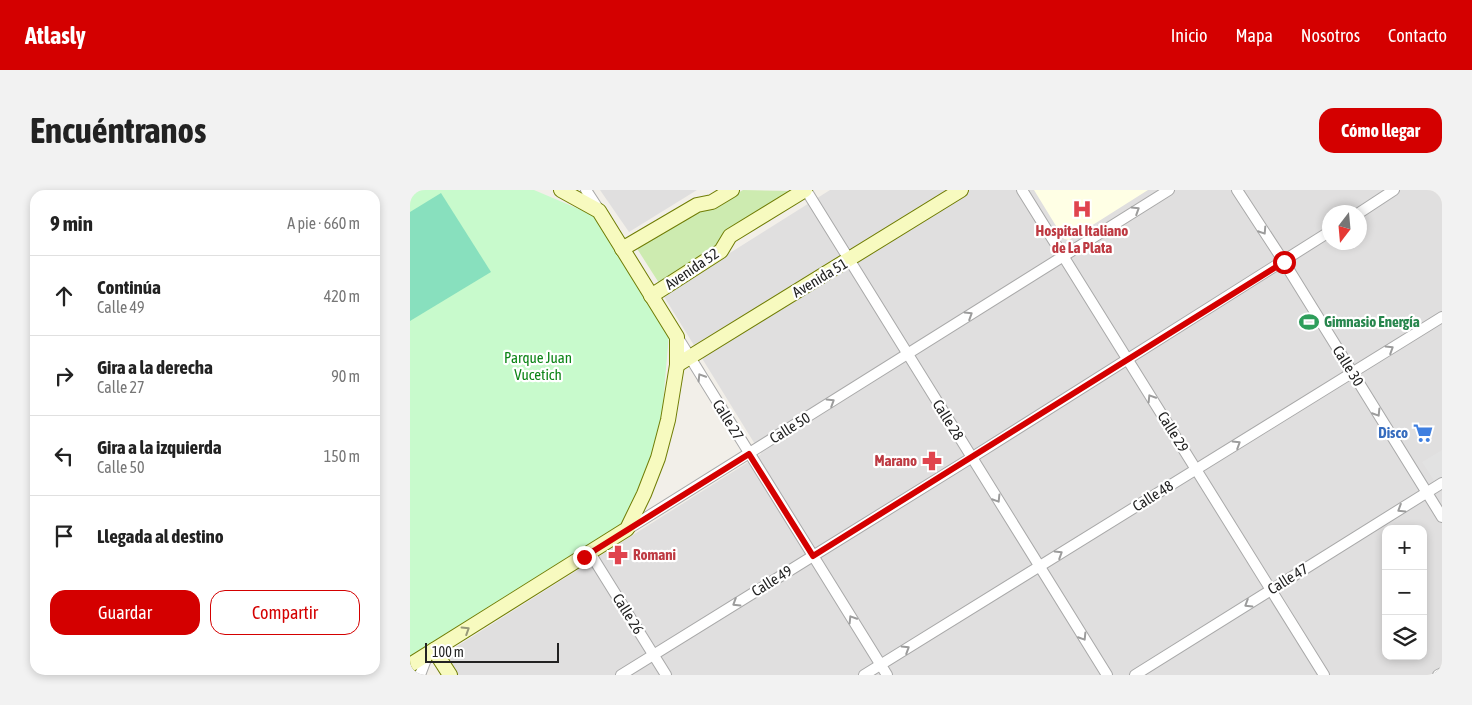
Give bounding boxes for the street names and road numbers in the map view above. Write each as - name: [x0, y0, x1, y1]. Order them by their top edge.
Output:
- street label: Avenida 52: [662, 244, 722, 293]
- street label: Avenida 51: [789, 255, 850, 301]
- street label: Calle 30: [1329, 342, 1367, 389]
- street label: Calle 27: [709, 396, 747, 443]
- street label: Calle 28: [929, 396, 967, 443]
- street label: Calle 29: [1154, 408, 1192, 455]
- street label: Calle 50: [766, 409, 813, 447]
- street label: Calle 48: [1129, 477, 1176, 515]
- street label: Calle 47: [1264, 560, 1311, 598]
- street label: Calle 49: [748, 562, 795, 600]
- street label: Calle 26: [609, 590, 647, 637]

